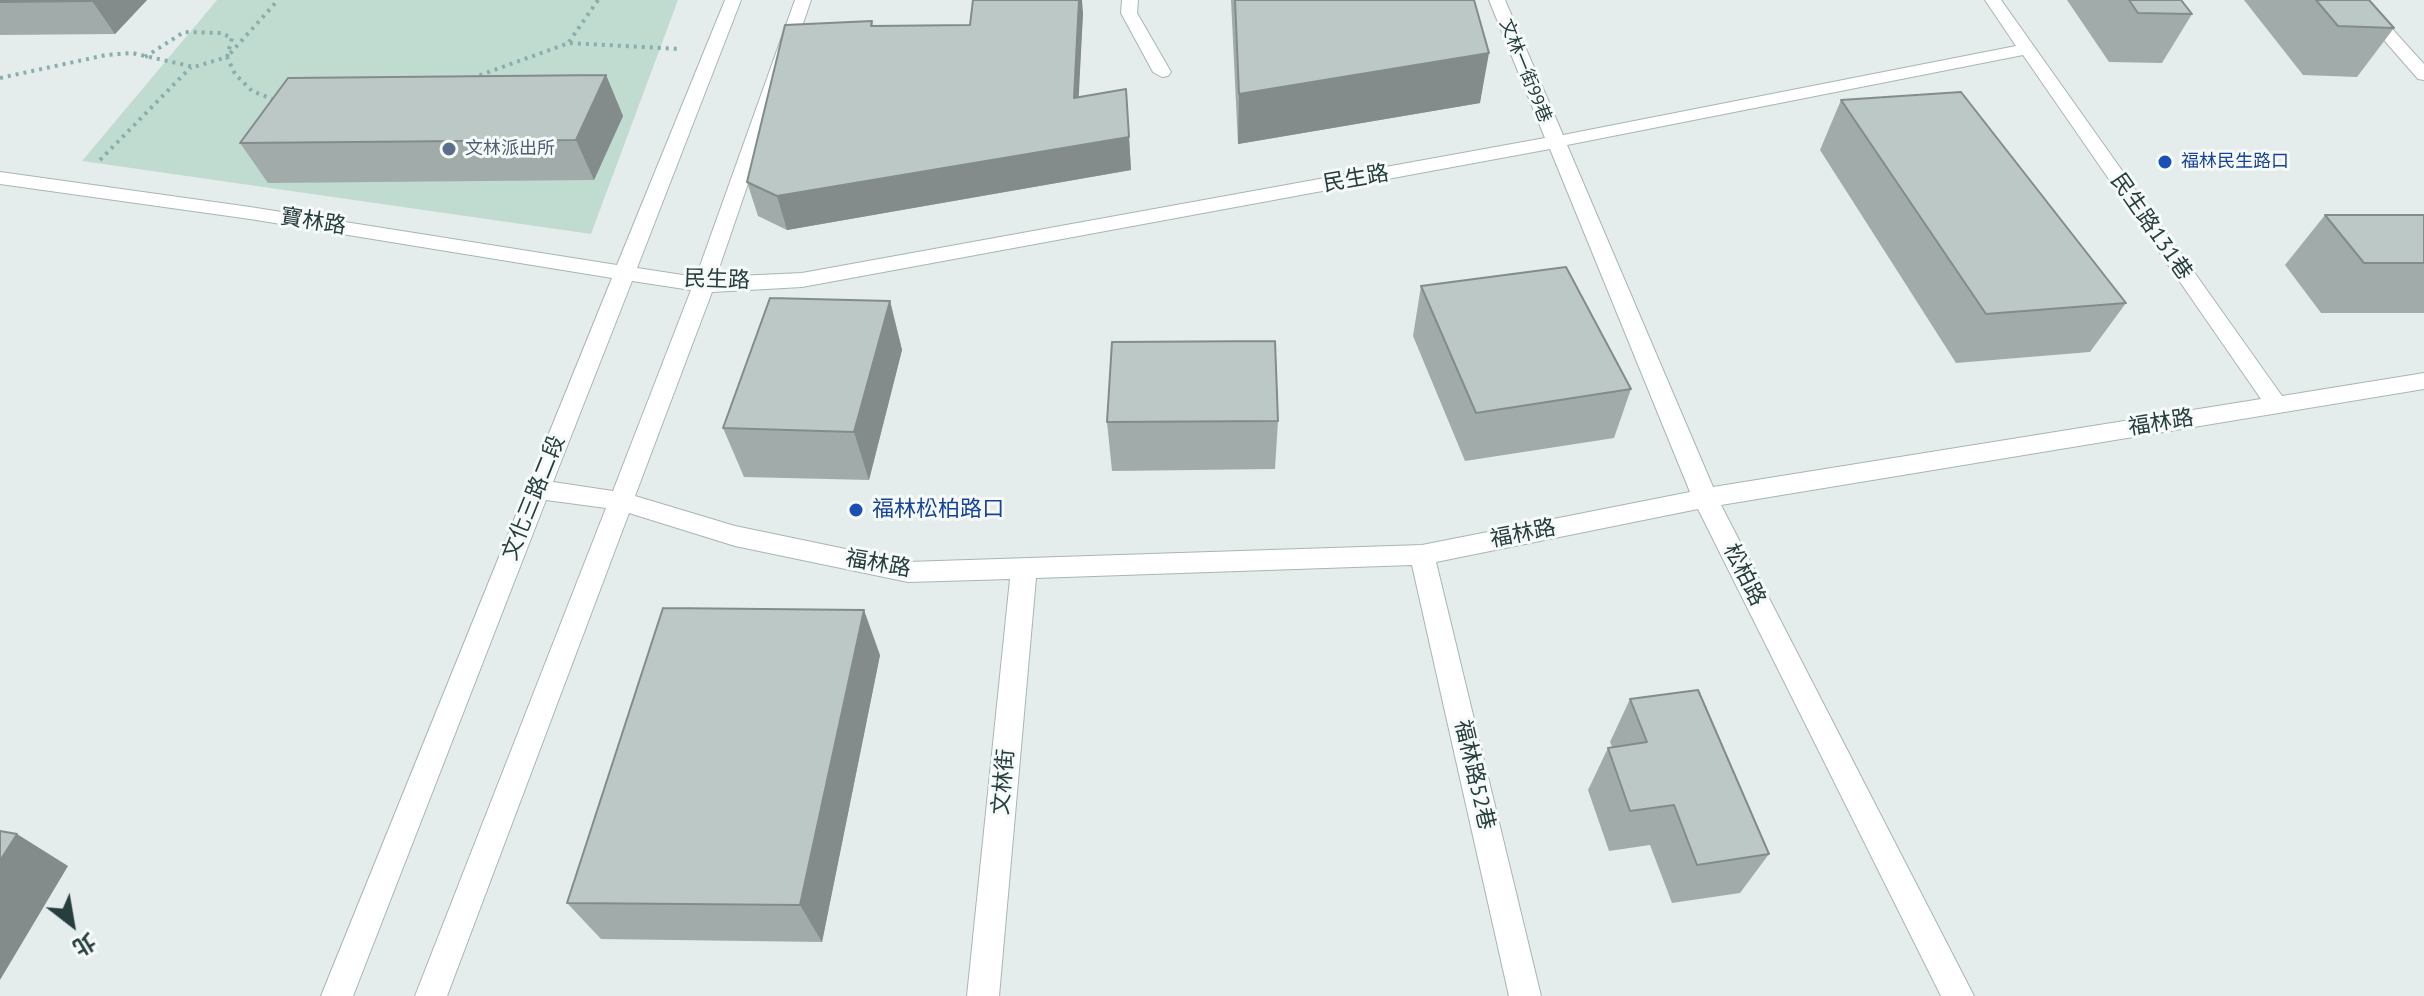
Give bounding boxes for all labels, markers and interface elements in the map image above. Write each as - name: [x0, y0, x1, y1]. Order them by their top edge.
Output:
- street label: 文林一街99巷: [1494, 16, 1556, 126]
- place label: 文林派出所: [465, 138, 555, 160]
- marker: 文林派出所: [440, 140, 458, 158]
- place label: 福林民生路口: [2181, 151, 2289, 173]
- marker: 福林民生路口: [2156, 153, 2174, 171]
- street label: 民生路: [1321, 160, 1391, 198]
- street label: 民生路131巷: [2105, 169, 2197, 285]
- street label: 寶林路: [278, 204, 348, 240]
- street label: 民生路: [684, 266, 750, 294]
- street label: 福林路: [2126, 405, 2196, 441]
- street label: 文化三路二段: [497, 432, 571, 564]
- place label: 福林松柏路口: [872, 497, 1004, 523]
- marker: 福林松柏路口: [847, 501, 865, 519]
- street label: 福林路: [1488, 515, 1558, 553]
- street label: 松柏路: [1717, 540, 1771, 610]
- street label: 福林路: [843, 545, 913, 583]
- street label: 福林路52巷: [1449, 717, 1499, 833]
- street label: 文林街: [988, 748, 1020, 816]
- north arrow: [32, 884, 112, 964]
- text: 北: [68, 927, 101, 962]

